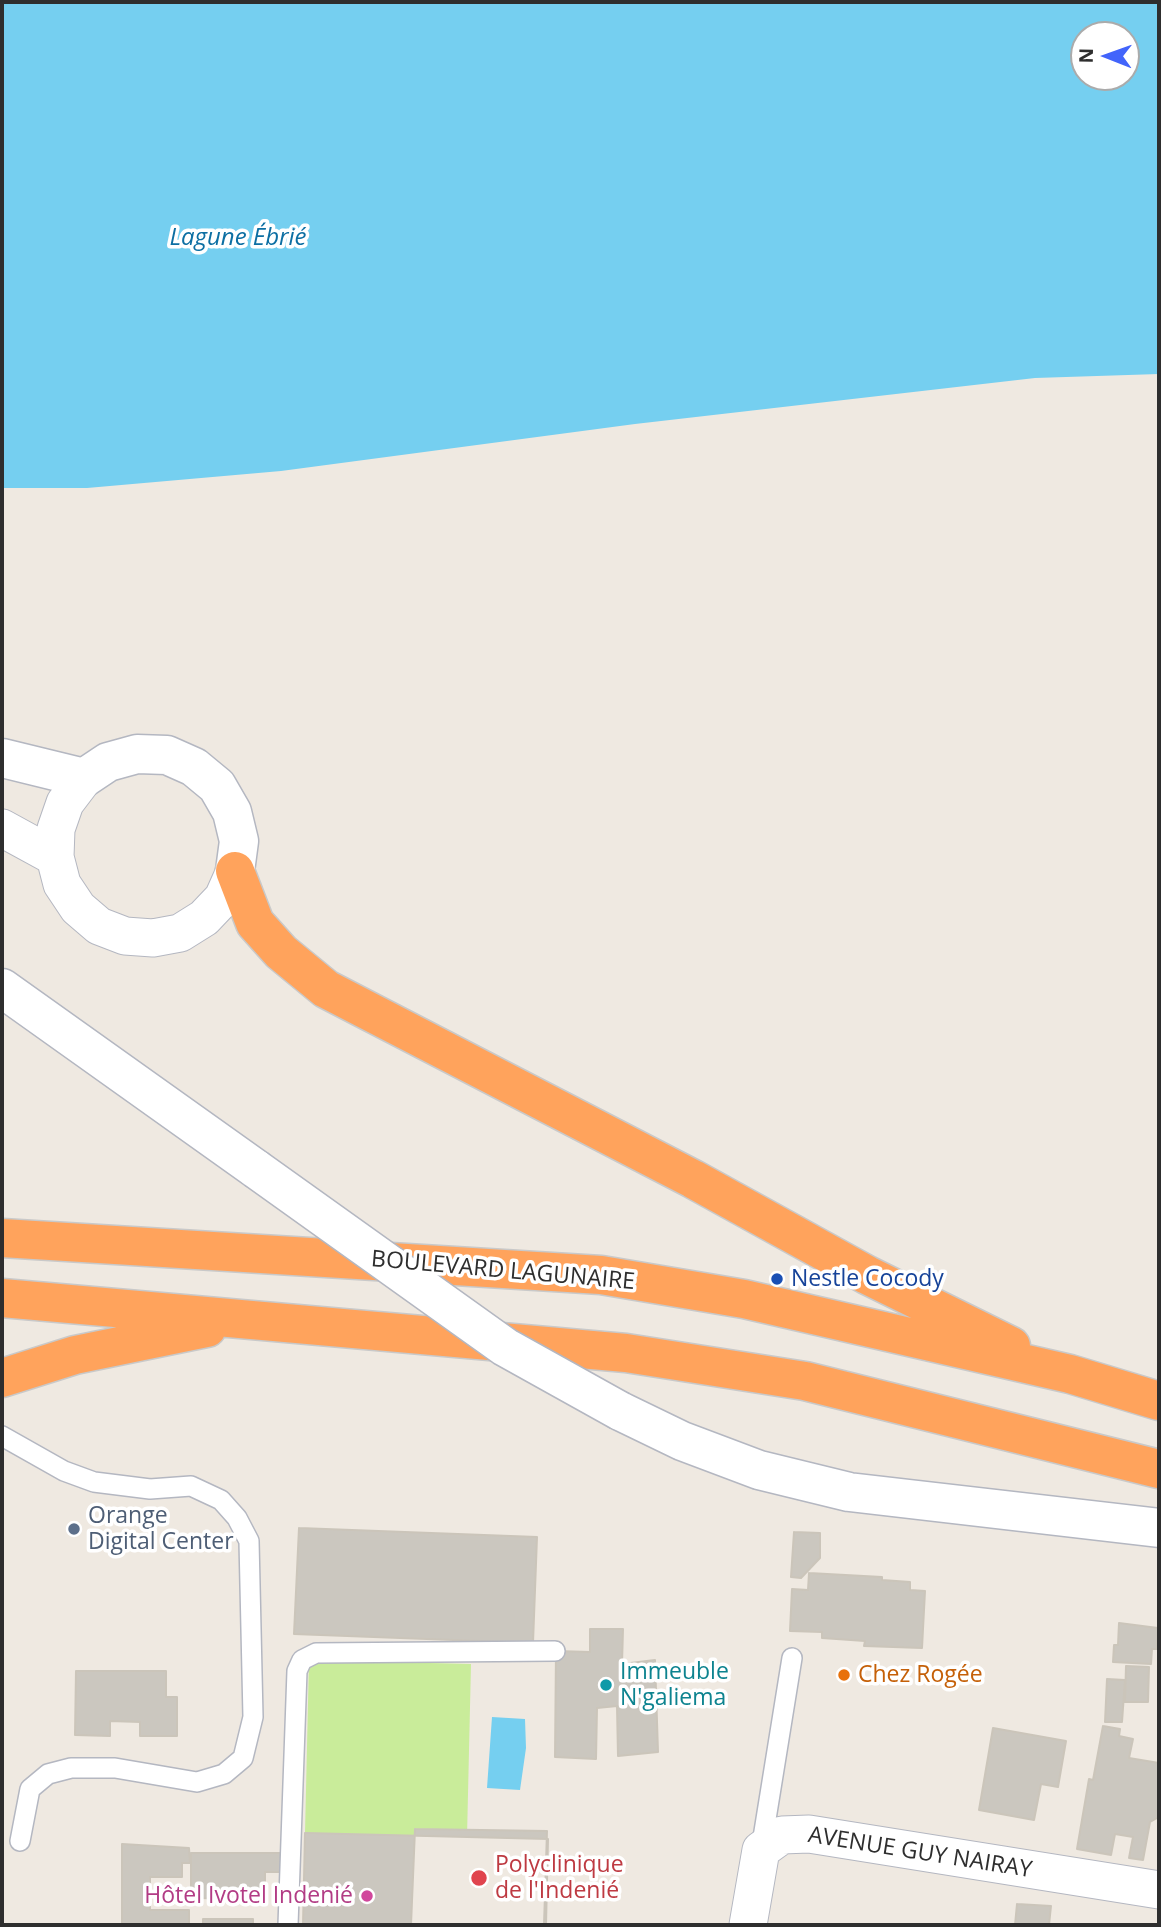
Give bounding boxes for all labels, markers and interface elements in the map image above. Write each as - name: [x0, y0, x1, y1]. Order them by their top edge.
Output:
- north arrow: [1070, 21, 1140, 91]
- text: N: [1073, 48, 1099, 64]
- water label: Lagune Ébrié: [169, 224, 307, 252]
- street label: BOULEVARD LAGUNAIRE: [370, 1246, 636, 1296]
- place label: Nestle Cocody: [791, 1265, 944, 1293]
- marker: Nestle Cocody: [769, 1271, 785, 1287]
- place label: Orange Digital Center: [88, 1502, 234, 1556]
- marker: Orange Digital Center: [66, 1521, 82, 1537]
- place label: Immeuble N'galiema: [620, 1658, 729, 1712]
- place label: Chez Rogée: [858, 1661, 983, 1689]
- marker: Chez Rogée: [836, 1667, 852, 1683]
- marker: Immeuble N'galiema: [598, 1677, 614, 1693]
- street label: AVENUE GUY NAIRAY: [806, 1822, 1034, 1884]
- place label: Polyclinique de l'Indenié: [495, 1851, 624, 1905]
- marker: Polyclinique de l'Indenié: [469, 1868, 489, 1888]
- place label: Hôtel Ivotel Indenié: [144, 1882, 353, 1910]
- marker: Hôtel Ivotel Indenié: [359, 1888, 375, 1904]

